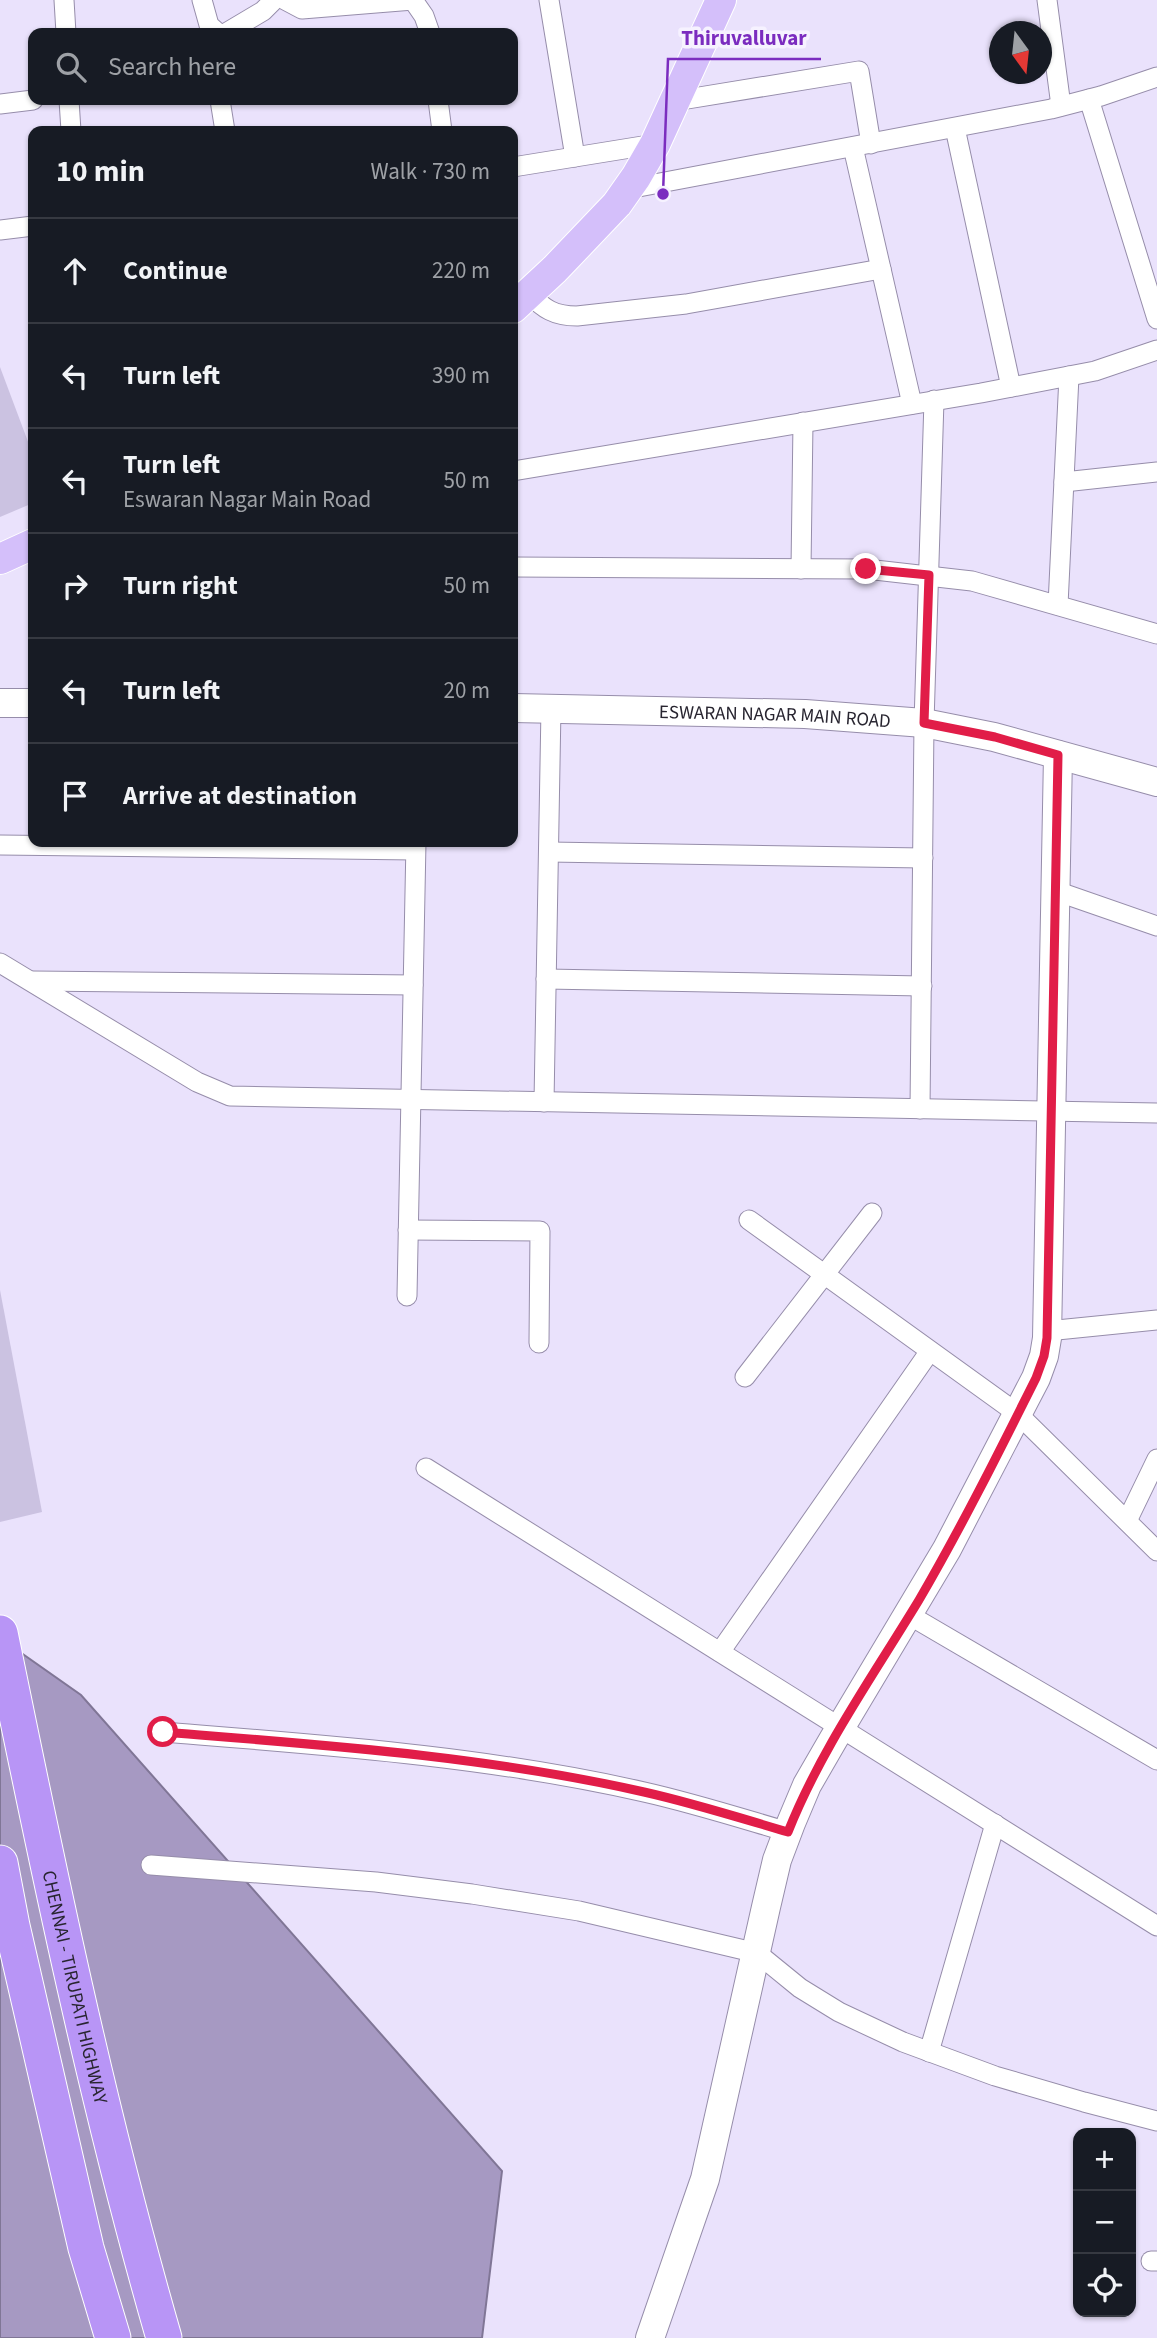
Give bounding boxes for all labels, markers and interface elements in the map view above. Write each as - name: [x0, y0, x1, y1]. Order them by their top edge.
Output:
- callout: Thiruvalluvar: [668, 17, 821, 59]
- north arrow: [989, 21, 1052, 84]
- text: Thiruvalluvar: [681, 23, 807, 53]
- search box: [28, 28, 518, 105]
- icon: search: [52, 48, 90, 86]
- text: Search here: [108, 48, 236, 85]
- text: 10 min: [56, 150, 145, 193]
- text: Walk · 730 m: [371, 155, 490, 188]
- icon: ahead: [56, 252, 94, 290]
- text: Continue: [123, 252, 228, 289]
- text: 220 m: [432, 254, 490, 287]
- icon: left: [56, 357, 94, 395]
- text: Turn left: [123, 357, 220, 394]
- text: 390 m: [432, 359, 490, 392]
- text: Turn left: [123, 446, 220, 483]
- icon: left: [56, 462, 94, 500]
- text: 50 m: [443, 464, 490, 497]
- text: Eswaran Nagar Main Road: [123, 483, 371, 516]
- route end: [850, 553, 881, 584]
- icon: right: [56, 567, 94, 605]
- text: Turn right: [123, 567, 238, 604]
- text: 50 m: [443, 569, 490, 602]
- icon: left: [56, 672, 94, 710]
- text: Turn left: [123, 672, 220, 709]
- text: 20 m: [443, 674, 490, 707]
- street label: ESWARAN NAGAR MAIN ROAD: [659, 699, 892, 735]
- icon: arrive: [56, 777, 94, 815]
- text: Arrive at destination: [123, 777, 357, 814]
- route start: [147, 1716, 178, 1747]
- street label: CHENNAI - TIRUPATI HIGHWAY: [35, 1868, 114, 2108]
- map controls: [1073, 2128, 1136, 2317]
- button: +: [1073, 2128, 1136, 2191]
- button: −: [1073, 2191, 1136, 2254]
- button: locate: [1073, 2254, 1136, 2317]

